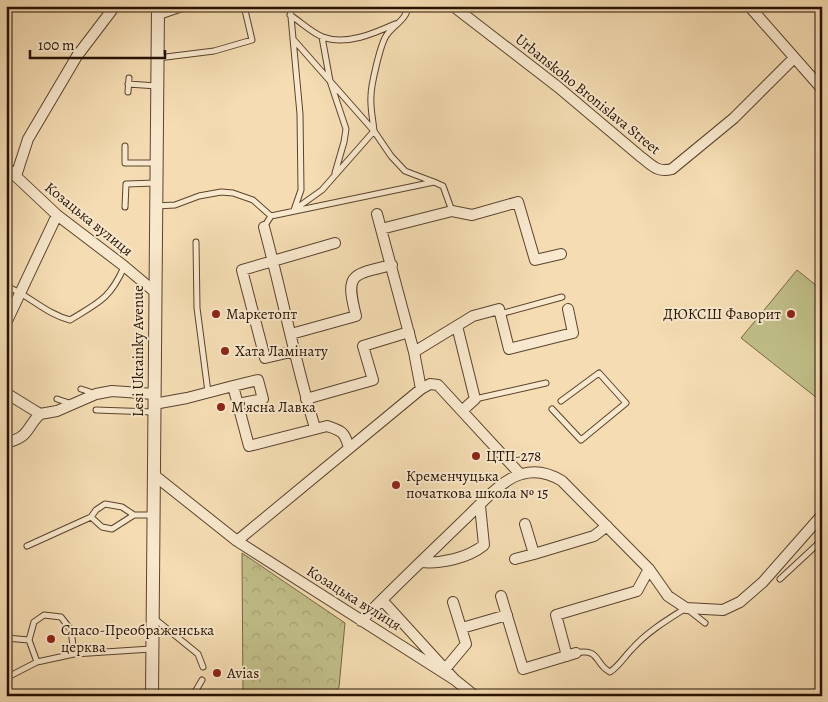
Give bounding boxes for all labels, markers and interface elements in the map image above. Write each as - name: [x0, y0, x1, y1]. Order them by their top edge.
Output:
- scale bar: [30, 28, 165, 60]
- street label: Urbanskoho Bronislava Street: [511, 29, 665, 159]
- text: 100 m: [38, 35, 75, 55]
- street label: Козацька вулиця: [41, 177, 137, 261]
- street label: Lesi Ukrainky Avenue: [128, 285, 148, 417]
- place label: Маркетопт: [226, 304, 297, 324]
- place label: ДЮКСШ Фаворит: [663, 304, 781, 324]
- marker: Маркетопт: [210, 308, 222, 320]
- marker: ДЮКСШ Фаворит: [785, 308, 797, 320]
- place label: Хата Ламінату: [235, 341, 328, 361]
- marker: Хата Ламінату: [219, 345, 231, 357]
- place label: М'ясна Лавка: [231, 397, 316, 417]
- marker: М'ясна Лавка: [215, 401, 227, 413]
- place label: ЦТП-278: [486, 446, 541, 466]
- marker: ЦТП-278: [470, 450, 482, 462]
- place label: Кременчуцька початкова школа № 15: [406, 466, 548, 503]
- marker: Кременчуцька початкова школа № 15: [390, 479, 402, 491]
- street label: Козацька вулиця: [303, 561, 405, 635]
- place label: Спасо-Преображенська церква: [61, 620, 214, 657]
- marker: Спасо-Преображенська церква: [45, 633, 57, 645]
- place label: Avias: [226, 663, 259, 683]
- marker: Avias: [211, 667, 223, 679]

